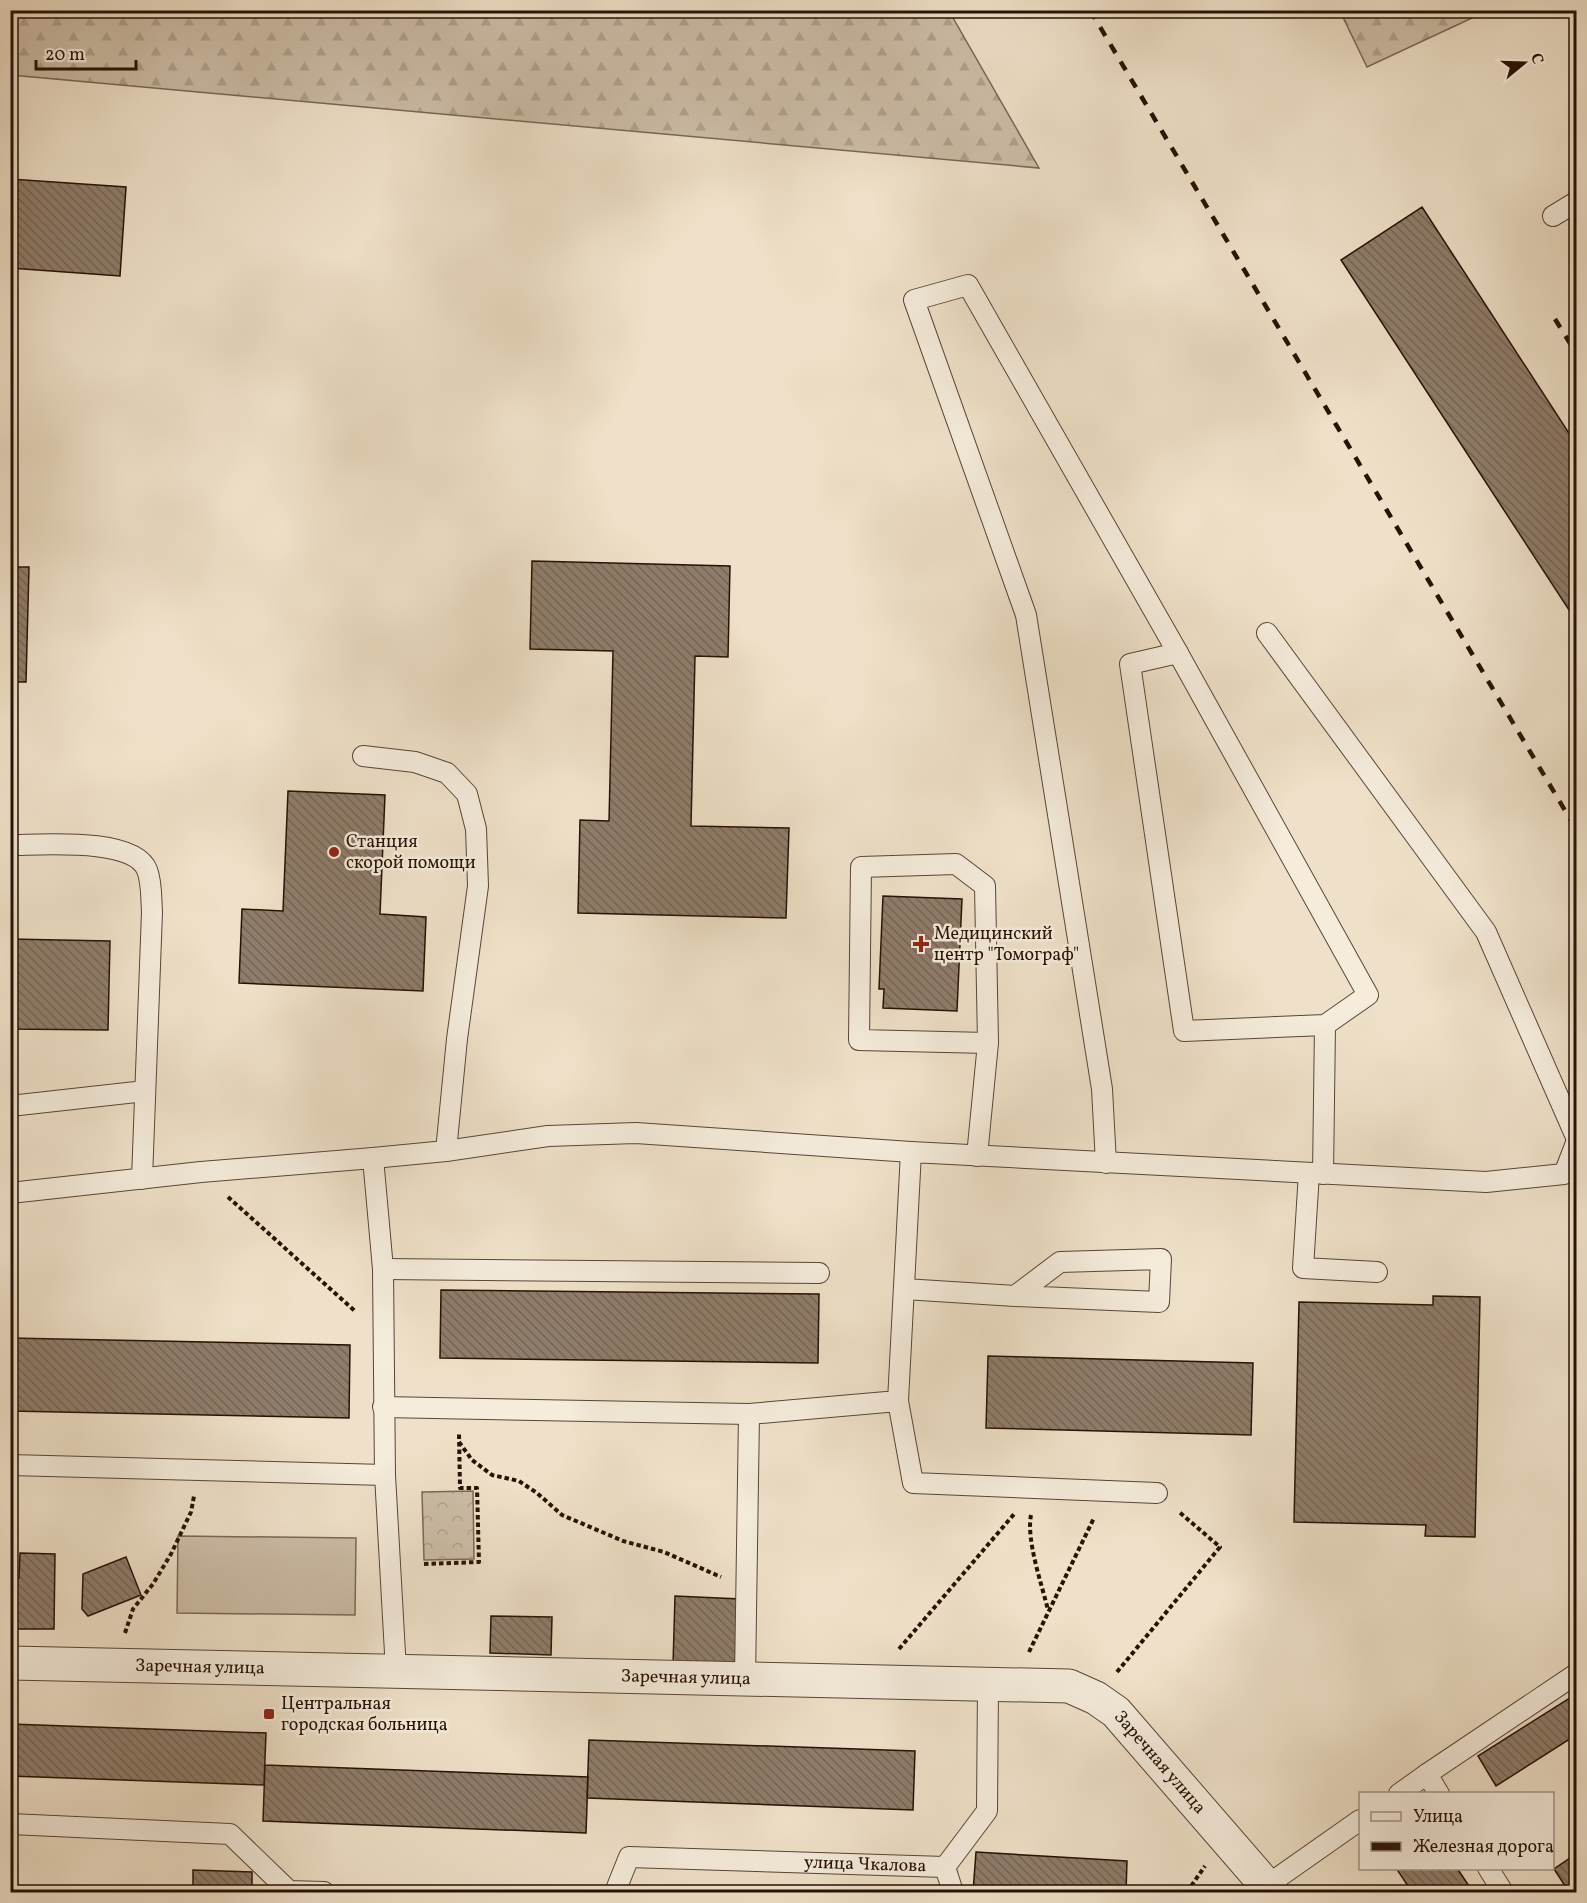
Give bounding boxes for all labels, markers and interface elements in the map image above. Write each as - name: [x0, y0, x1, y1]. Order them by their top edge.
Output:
- scale bar: [36, 33, 136, 71]
- north arrow: [1494, 33, 1554, 93]
- text: 20 m: [45, 43, 85, 68]
- text: С: [1524, 50, 1548, 67]
- place label: Станция скорой помощи: [346, 830, 476, 876]
- marker: Станция скорой помощи: [327, 845, 341, 859]
- place label: Медицинский центр "Томограф": [934, 922, 1079, 968]
- marker: Медицинский центр "Томограф": [912, 935, 930, 953]
- street label: Заречная улица: [135, 1653, 265, 1681]
- street label: Заречная улица: [621, 1664, 751, 1692]
- place label: Центральная городская больница: [281, 1692, 448, 1738]
- street label: Заречная улица: [1108, 1705, 1212, 1820]
- marker: Центральная городская больница: [262, 1707, 276, 1721]
- legend: [1359, 1792, 1554, 1870]
- text: Улица: [1413, 1805, 1463, 1830]
- text: Железная дорога: [1413, 1835, 1554, 1860]
- street label: улица Чкалова: [804, 1850, 927, 1879]

